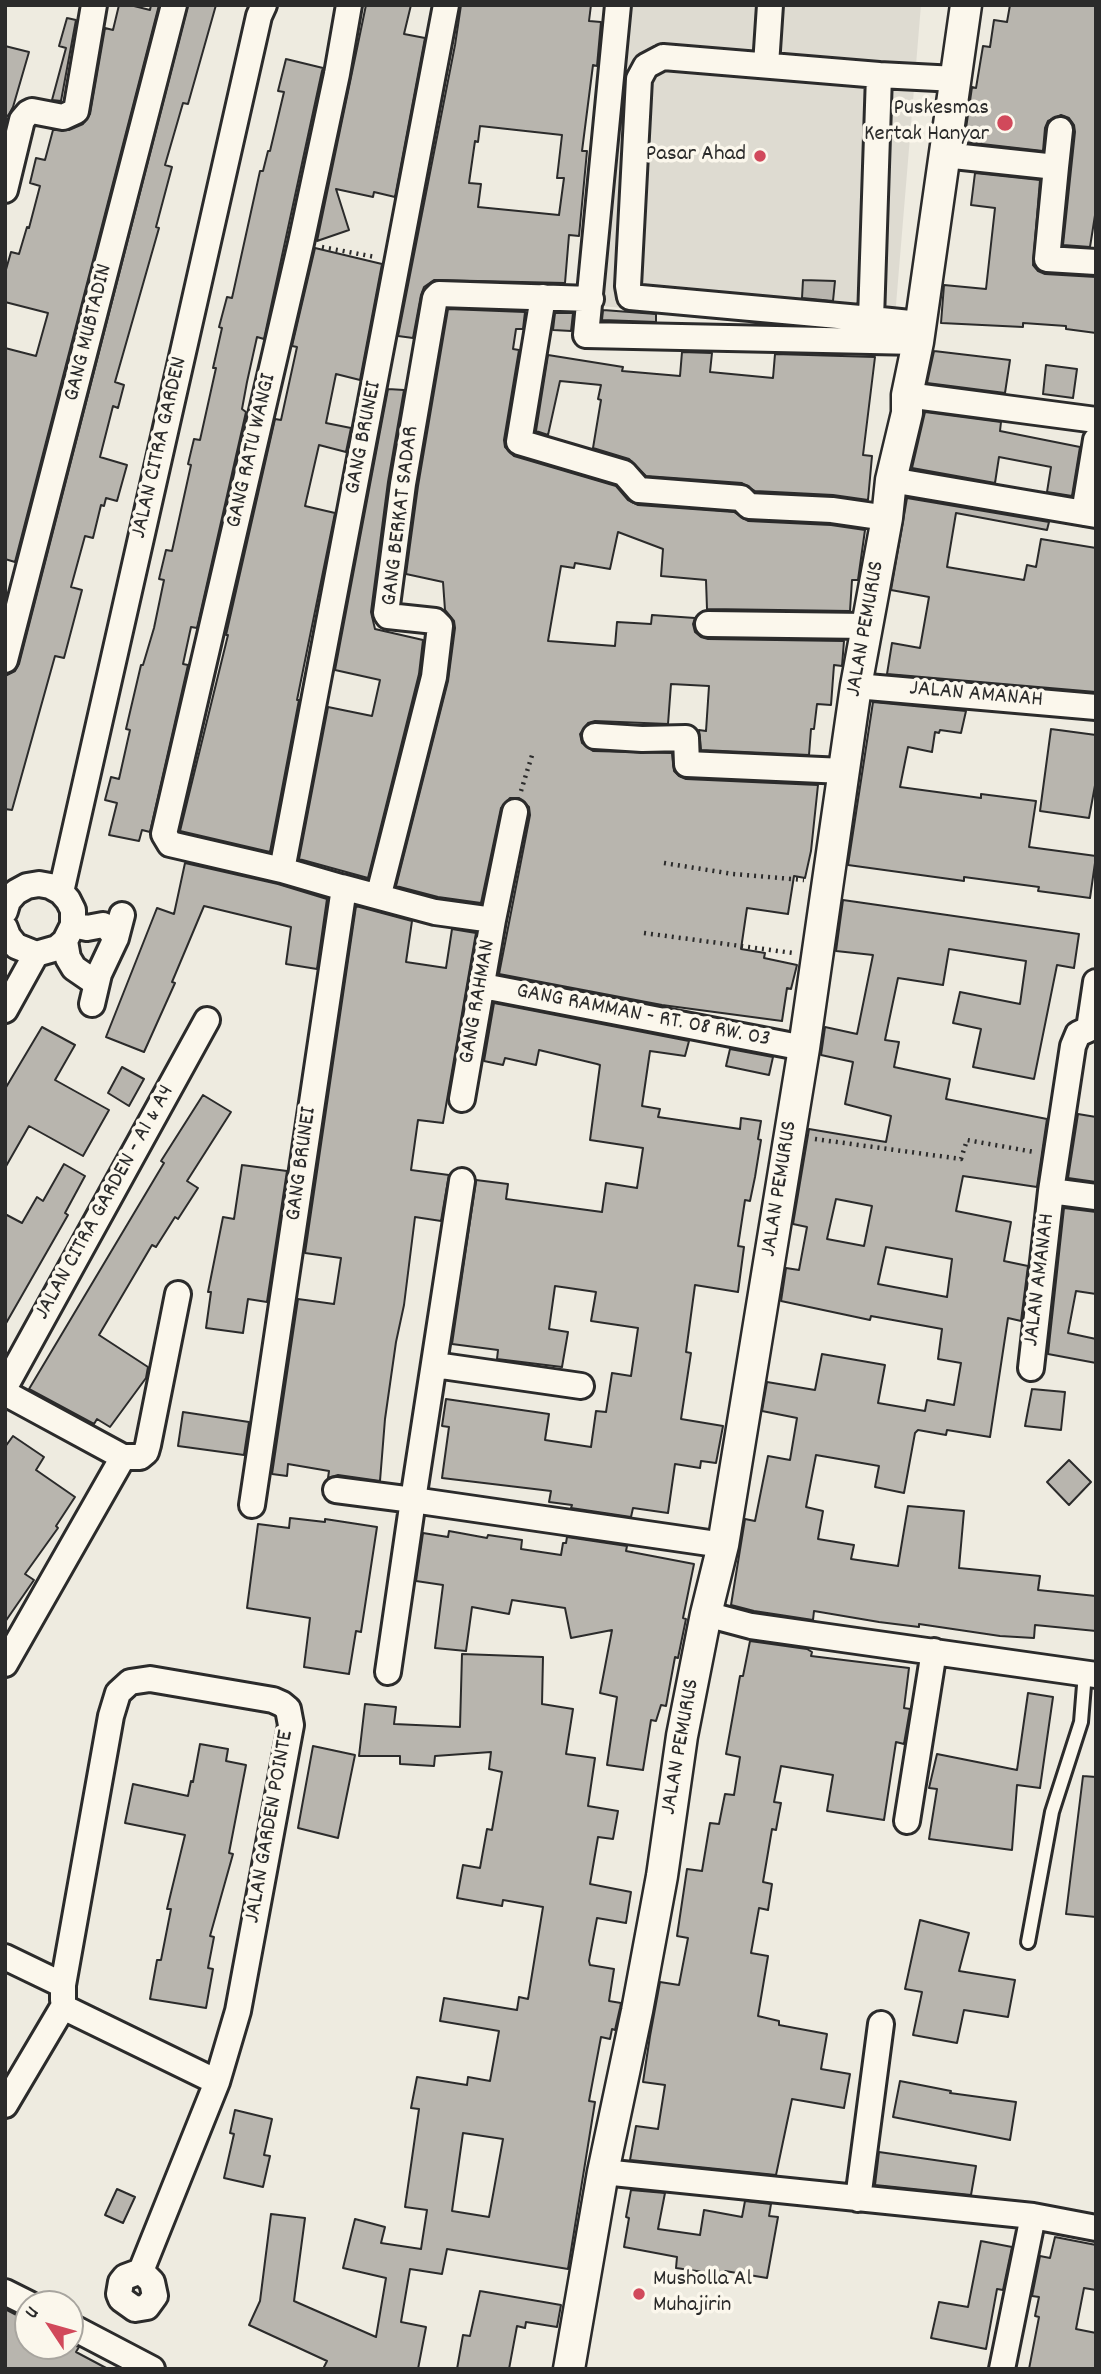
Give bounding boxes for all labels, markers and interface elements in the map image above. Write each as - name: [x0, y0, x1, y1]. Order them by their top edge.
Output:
- place label: Puskesmas Kertak Hanyar: [864, 96, 989, 150]
- marker: Puskesmas Kertak Hanyar: [995, 113, 1015, 133]
- place label: Pasar Ahad: [646, 142, 746, 170]
- marker: Pasar Ahad: [752, 148, 768, 164]
- street label: GANG MUBTADIN: [60, 262, 120, 404]
- street label: JALAN CITRA GARDEN: [127, 355, 195, 541]
- street label: GANG RATU WANGI: [222, 371, 284, 531]
- street label: GANG BRUNEI: [341, 379, 389, 497]
- street label: GANG BERKAT SADAR: [377, 425, 427, 607]
- street label: JALAN PEMURUS: [841, 559, 893, 699]
- street label: JALAN AMANAH: [908, 676, 1044, 716]
- street label: GANG RAHMAN: [455, 938, 503, 1066]
- street label: GANG RAMMAN - RT. 08 RW. 03: [514, 979, 772, 1055]
- street label: JALAN CITRA GARDEN - A1 & A4: [30, 1081, 182, 1325]
- street label: GANG BRUNEI: [281, 1105, 325, 1223]
- street label: JALAN PEMURUS: [757, 1119, 805, 1259]
- street label: JALAN AMANAH: [1019, 1212, 1063, 1348]
- street label: JALAN PEMURUS: [656, 1677, 708, 1817]
- street label: JALAN GARDEN POINTE: [240, 1728, 302, 1926]
- place label: Musholla Al Muhajirin: [653, 2267, 752, 2321]
- marker: Musholla Al Muhajirin: [631, 2286, 647, 2302]
- north arrow: [14, 2290, 84, 2360]
- text: U: [20, 2302, 47, 2325]

